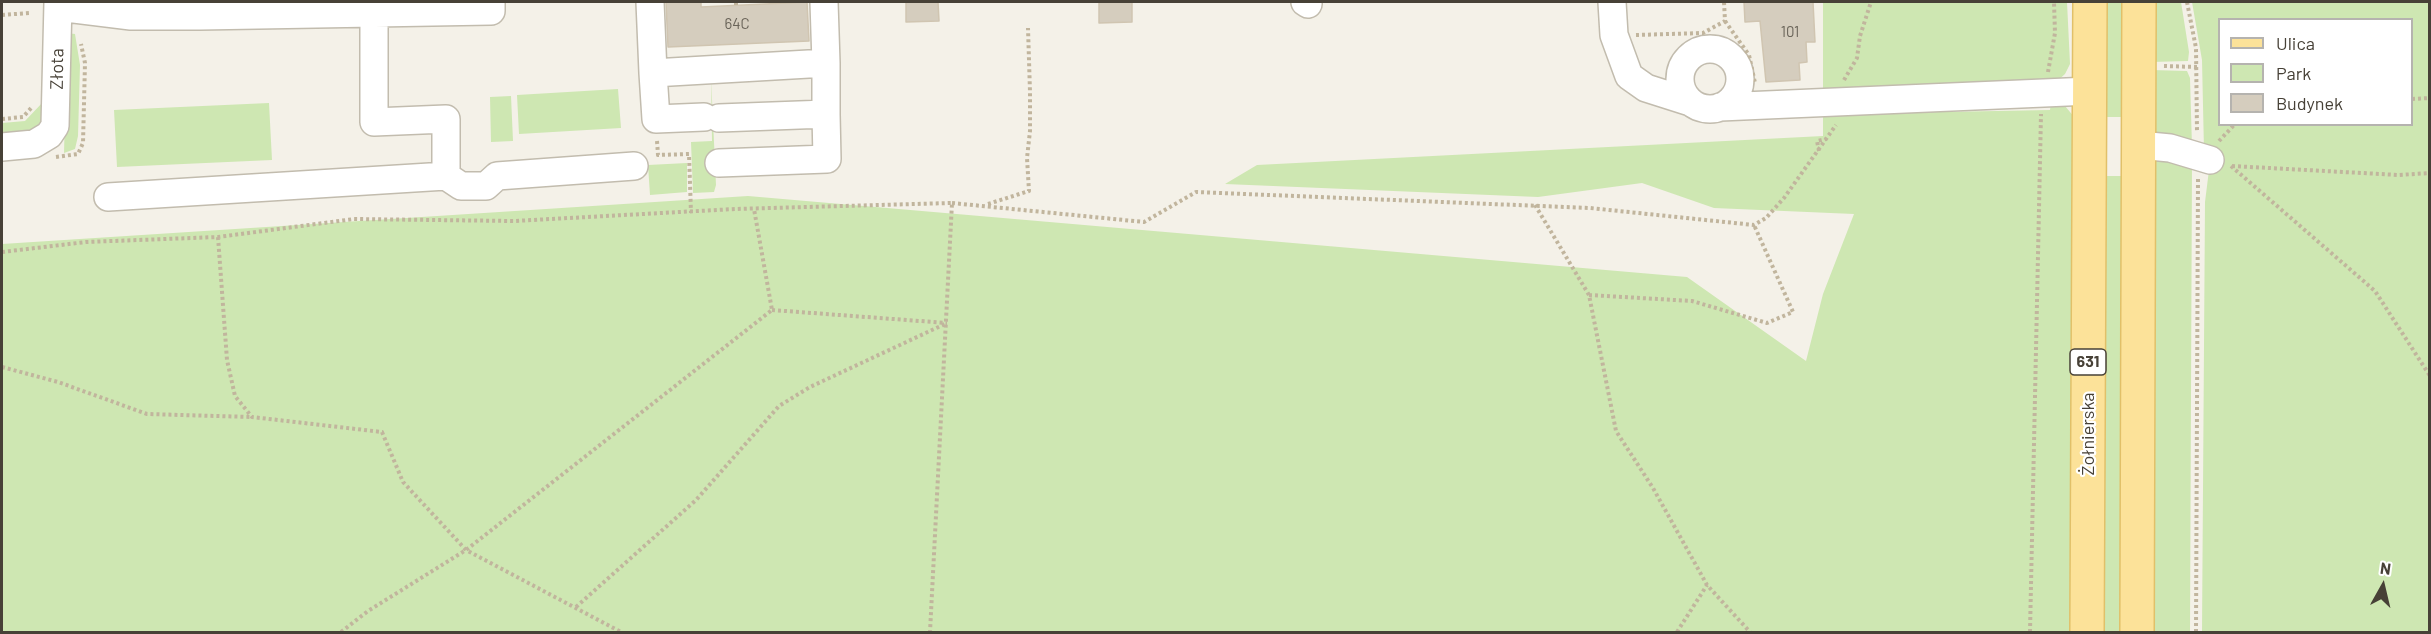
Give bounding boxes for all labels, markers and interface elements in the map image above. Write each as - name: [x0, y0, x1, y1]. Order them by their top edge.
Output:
- house number: 64C: [724, 15, 750, 33]
- legend: [2218, 18, 2413, 126]
- house number: 101: [1781, 23, 1799, 41]
- text: Ulica: [2276, 32, 2315, 54]
- street label: Złota: [46, 48, 68, 90]
- text: Park: [2276, 62, 2311, 84]
- text: Budynek: [2276, 92, 2343, 114]
- road number: 631: [2070, 349, 2106, 375]
- street label: Żołnierska: [2077, 393, 2099, 475]
- north arrow: [2353, 556, 2413, 616]
- text: N: [2379, 558, 2392, 578]

